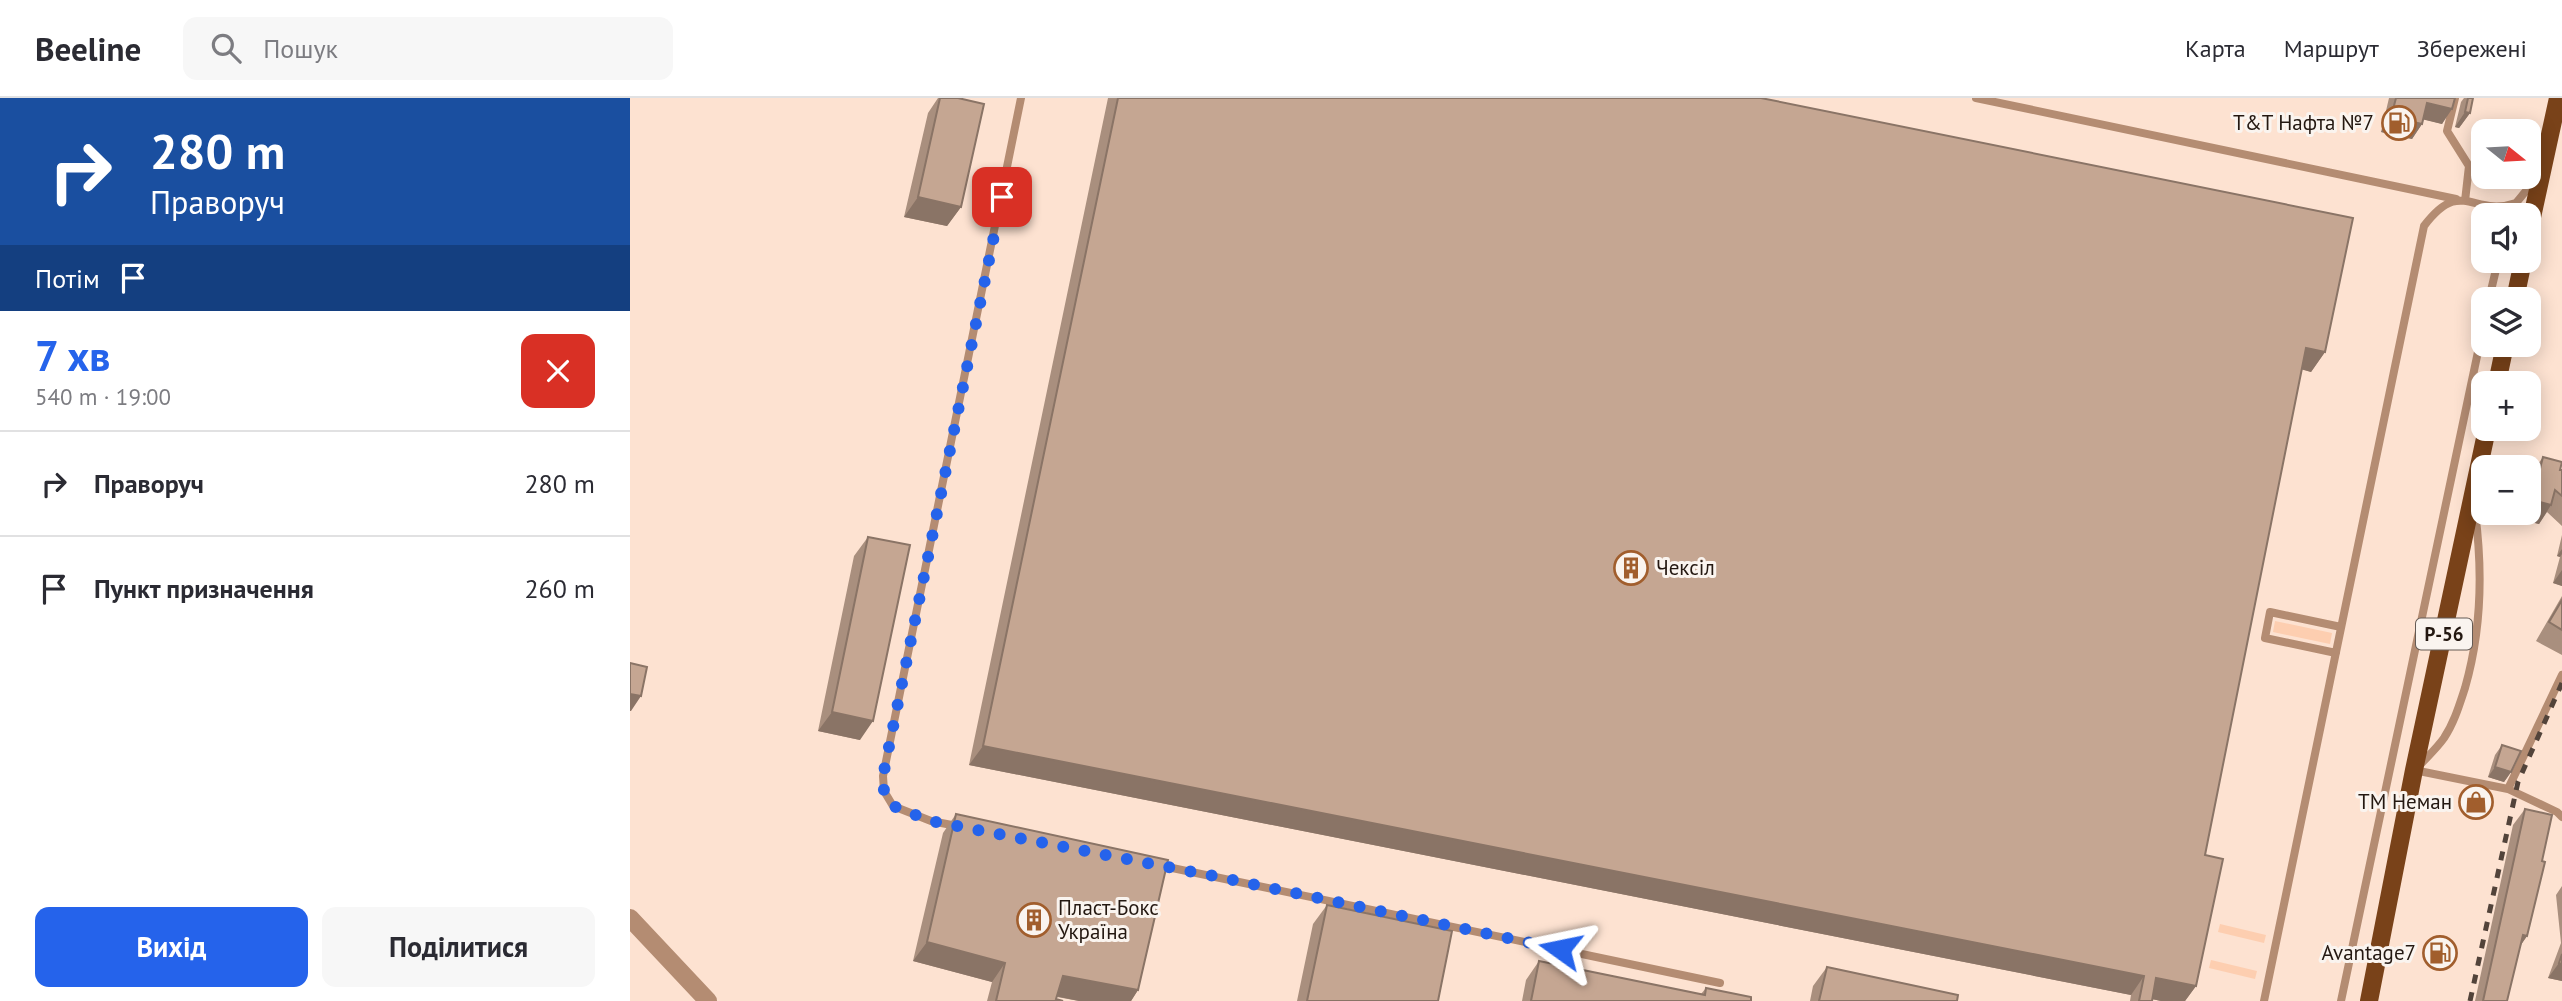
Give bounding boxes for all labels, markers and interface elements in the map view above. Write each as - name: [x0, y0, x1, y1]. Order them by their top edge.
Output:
- search box: [183, 17, 673, 80]
- text: Beeline: [35, 27, 141, 70]
- icon: search: [207, 29, 245, 67]
- text: Пошук: [263, 32, 338, 65]
- text: Карта: [2185, 33, 2246, 64]
- text: Маршрут: [2284, 33, 2379, 64]
- text: Збережені: [2417, 33, 2527, 64]
- fuel station icon: Т&Т Нафта №7: [2380, 104, 2418, 142]
- place label: Т&Т Нафта №7: [2233, 109, 2374, 136]
- text: 280 m: [150, 119, 285, 183]
- north arrow: [2471, 119, 2541, 189]
- map controls: [2471, 119, 2541, 525]
- icon: right: [35, 126, 126, 217]
- pin: [972, 167, 1032, 227]
- icon: arrive: [983, 178, 1021, 216]
- text: Праворуч: [150, 181, 285, 223]
- button: sound: [2471, 203, 2541, 273]
- icon: arrive: [114, 259, 152, 297]
- text: Потім: [35, 262, 100, 295]
- button: layers: [2471, 287, 2541, 357]
- text: 7 хв: [35, 328, 110, 383]
- button: close: [521, 334, 595, 408]
- button: +: [2471, 371, 2541, 441]
- text: 540 m · 19:00: [35, 382, 171, 411]
- button: −: [2471, 455, 2541, 525]
- icon: right: [35, 465, 73, 503]
- text: Праворуч: [94, 467, 204, 500]
- text: 280 m: [524, 467, 595, 500]
- building icon: Чексіл: [1612, 549, 1650, 587]
- place label: Чексіл: [1656, 554, 1715, 581]
- icon: arrive: [35, 570, 73, 608]
- text: Пункт призначення: [94, 572, 314, 605]
- text: 260 m: [524, 572, 595, 605]
- road number: Р-56: [2416, 618, 2472, 650]
- shop icon: ТМ Неман: [2457, 783, 2495, 821]
- place label: ТМ Неман: [2358, 788, 2452, 815]
- place label: Пласт-Бокс Україна: [1058, 894, 1159, 945]
- building icon: Пласт-Бокс Україна: [1015, 901, 1053, 939]
- button: Вихід: [35, 907, 308, 987]
- button: Поділитися: [322, 907, 595, 987]
- position arrow: [1523, 912, 1597, 986]
- fuel station icon: Avantage7: [2421, 934, 2459, 972]
- place label: Avantage7: [2322, 939, 2416, 966]

